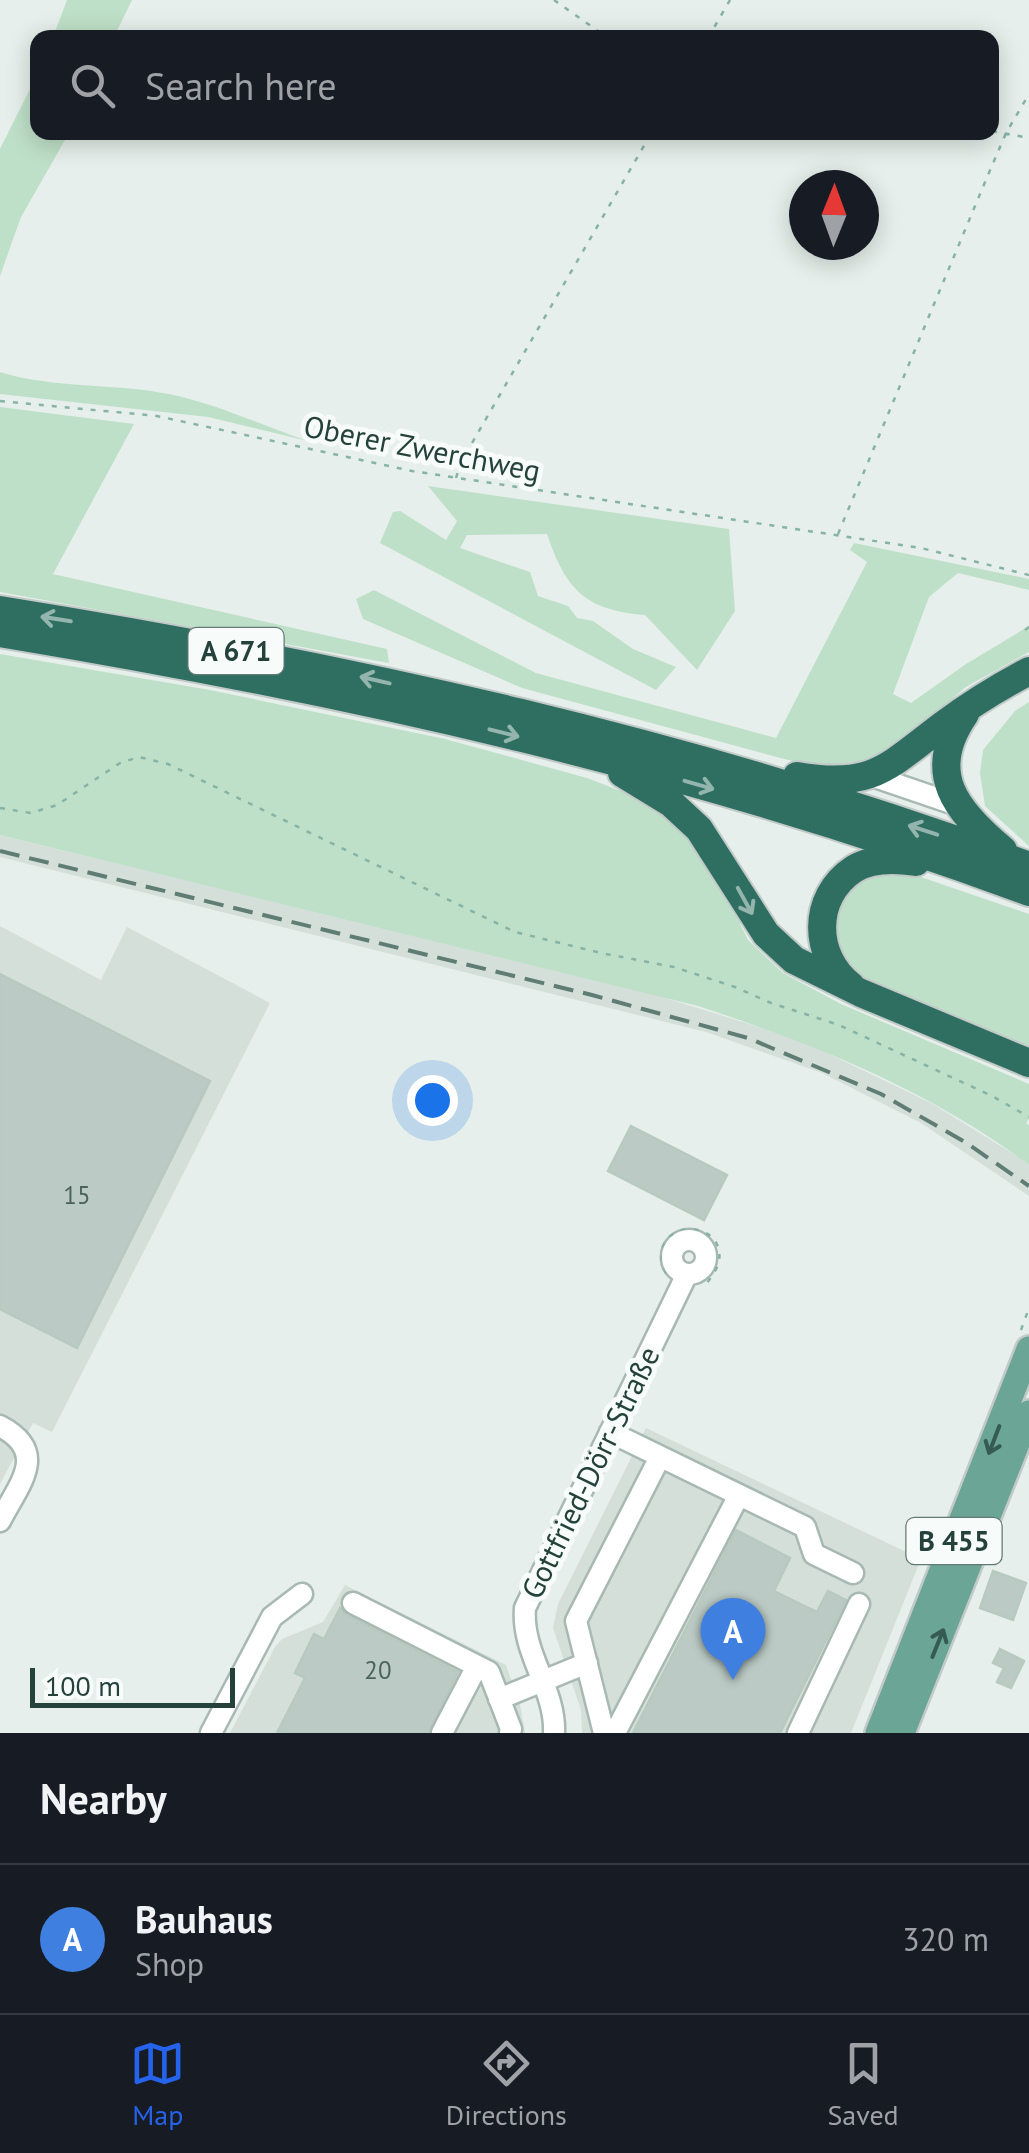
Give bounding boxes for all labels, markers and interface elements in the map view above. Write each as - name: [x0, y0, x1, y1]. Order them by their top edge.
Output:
- search box: [30, 30, 999, 140]
- icon: search: [65, 58, 120, 113]
- text: Search here: [145, 61, 337, 110]
- north arrow: [789, 170, 879, 260]
- street label: Oberer Zwerchweg: [301, 405, 544, 490]
- one-way arrow: [40, 609, 73, 628]
- road number: A 671: [188, 628, 284, 674]
- one-way arrow: [360, 669, 392, 688]
- one-way arrow: [487, 725, 519, 743]
- one-way arrow: [683, 776, 714, 795]
- one-way arrow: [907, 820, 939, 838]
- one-way arrow: [735, 886, 755, 916]
- your location: [407, 1075, 458, 1126]
- house number: 15: [63, 1179, 91, 1211]
- street label: Gottfried-Dörr-Straße: [512, 1340, 668, 1605]
- one-way arrow: [983, 1424, 1001, 1455]
- road number: B 455: [906, 1518, 1002, 1564]
- pin: A: [700, 1598, 766, 1680]
- one-way arrow: [931, 1628, 949, 1658]
- house number: 20: [364, 1654, 392, 1686]
- scale bar: [30, 1663, 235, 1708]
- text: 100 m: [45, 1667, 121, 1704]
- text: Nearby: [40, 1771, 167, 1826]
- text: Bauhaus: [135, 1894, 273, 1943]
- text: A: [63, 1918, 82, 1960]
- text: 320 m: [902, 1918, 989, 1960]
- text: Shop: [135, 1943, 204, 1985]
- tab: Map: [130, 2036, 185, 2133]
- tab: Directions: [446, 2036, 567, 2133]
- tab: Saved: [827, 2036, 899, 2133]

